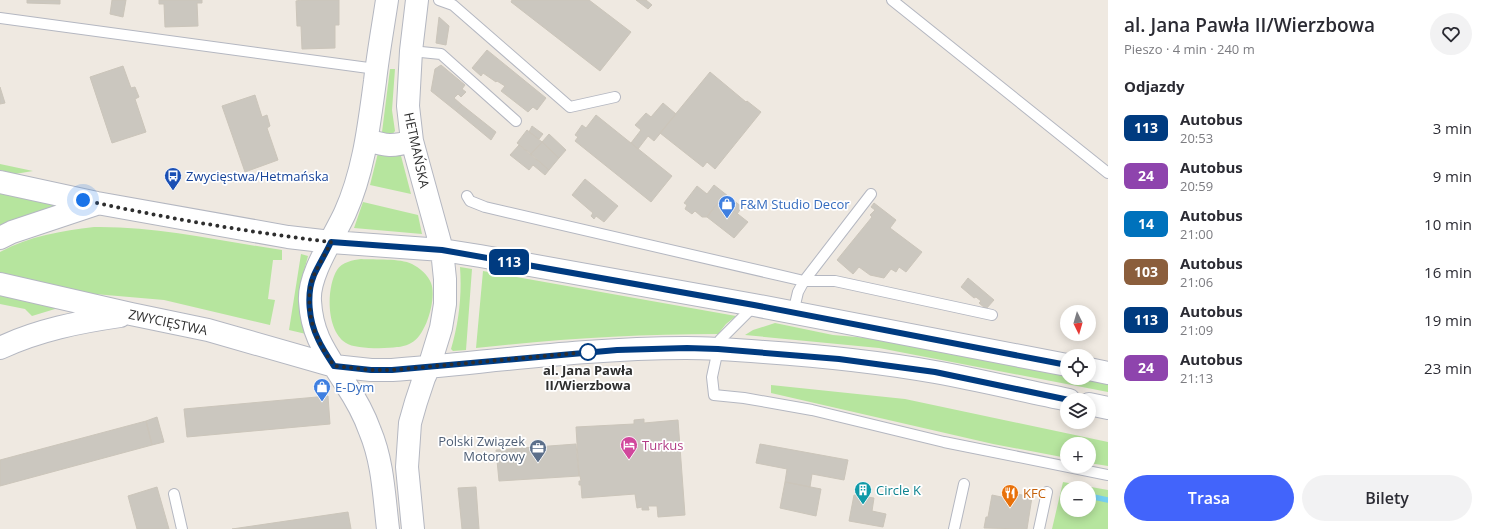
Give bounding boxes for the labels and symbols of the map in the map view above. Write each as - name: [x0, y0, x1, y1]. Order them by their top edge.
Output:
- street label: HETMAŃSKA: [400, 110, 434, 190]
- bus stop icon: Zwycięstwa/Hetmańska: [163, 166, 183, 191]
- place label: Zwycięstwa/Hetmańska: [186, 167, 329, 185]
- your location: [73, 190, 93, 210]
- shop icon: F&M Studio Decor: [717, 194, 737, 219]
- place label: F&M Studio Decor: [740, 195, 850, 213]
- line badge: 113: [486, 249, 532, 275]
- street label: ZWYCIĘSTWA: [127, 305, 210, 339]
- north arrow: [1060, 305, 1096, 341]
- marker: al. Jana Pawła II/Wierzbowa: [579, 343, 597, 361]
- place label: al. Jana Pawła II/Wierzbowa: [543, 361, 633, 394]
- shop icon: E-Dym: [312, 377, 332, 402]
- place label: E-Dym: [335, 378, 374, 396]
- place label: Polski Związek Motorowy: [438, 432, 525, 465]
- hotel icon: Turkus: [619, 435, 639, 460]
- place label: Turkus: [642, 436, 683, 454]
- office icon: Polski Związek Motorowy: [528, 438, 548, 463]
- building icon: Circle K: [853, 480, 873, 505]
- place label: Circle K: [876, 481, 921, 499]
- restaurant icon: KFC: [1000, 483, 1020, 508]
- place label: KFC: [1023, 484, 1046, 502]

